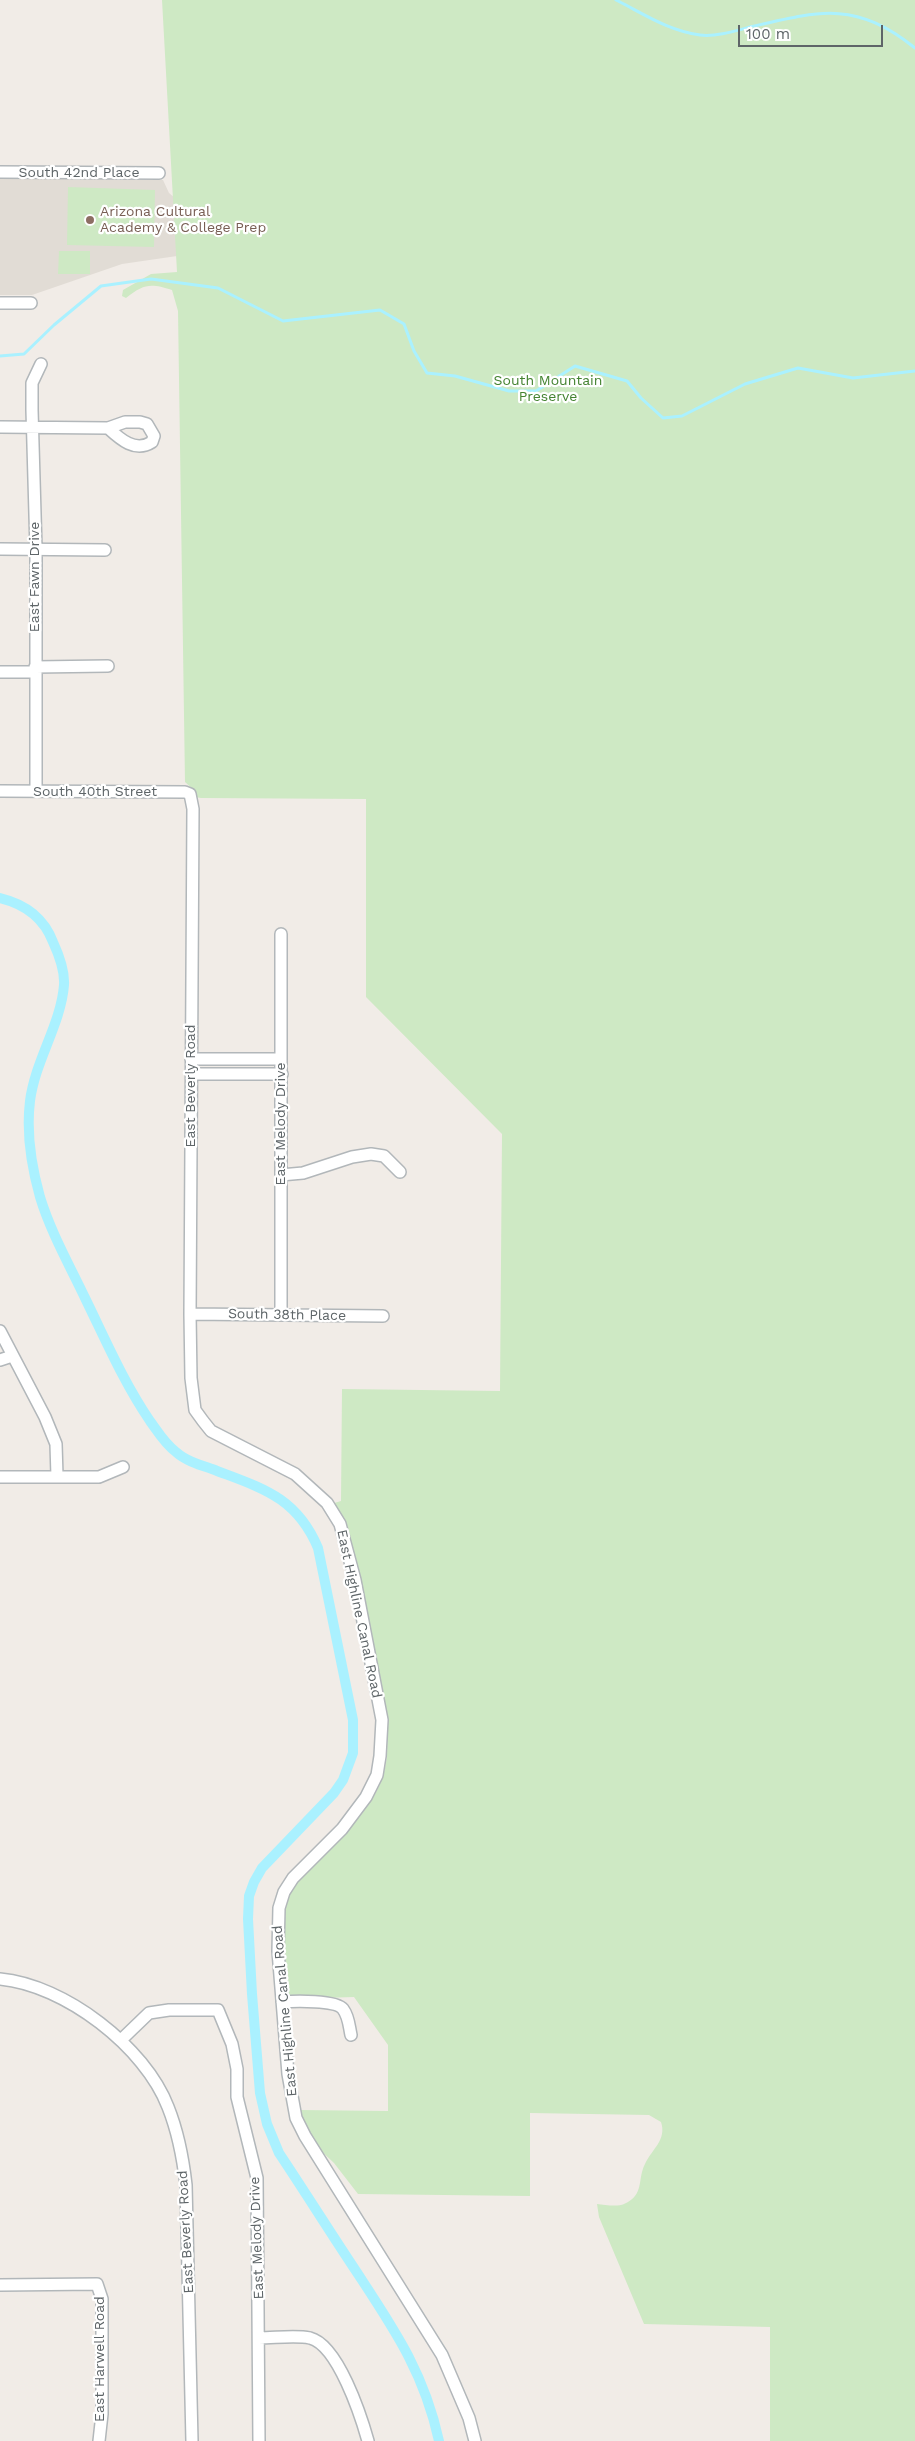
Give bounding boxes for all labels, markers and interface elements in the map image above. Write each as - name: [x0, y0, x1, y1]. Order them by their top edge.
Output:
- scale bar: [740, 15, 885, 47]
- text: 100 m: [746, 25, 790, 43]
- street label: South 42nd Place: [19, 165, 139, 181]
- place label: Arizona Cultural Academy & College Prep: [100, 204, 266, 236]
- marker: Arizona Cultural Academy & College Prep: [84, 214, 96, 226]
- park label: South Mountain Preserve: [494, 373, 602, 406]
- street label: East Fawn Drive: [27, 522, 43, 632]
- street label: South 40th Street: [33, 784, 157, 800]
- street label: East Beverly Road: [183, 1024, 199, 1148]
- street label: East Melody Drive: [273, 1062, 289, 1186]
- street label: South 38th Place: [228, 1306, 346, 1324]
- street label: East Highline Canal Road: [333, 1528, 385, 1700]
- street label: East Highline Canal Road: [269, 1925, 301, 2097]
- street label: East Beverly Road: [174, 2170, 198, 2294]
- street label: East Melody Drive: [246, 2176, 268, 2300]
- street label: East Harwell Road: [92, 2296, 108, 2422]

